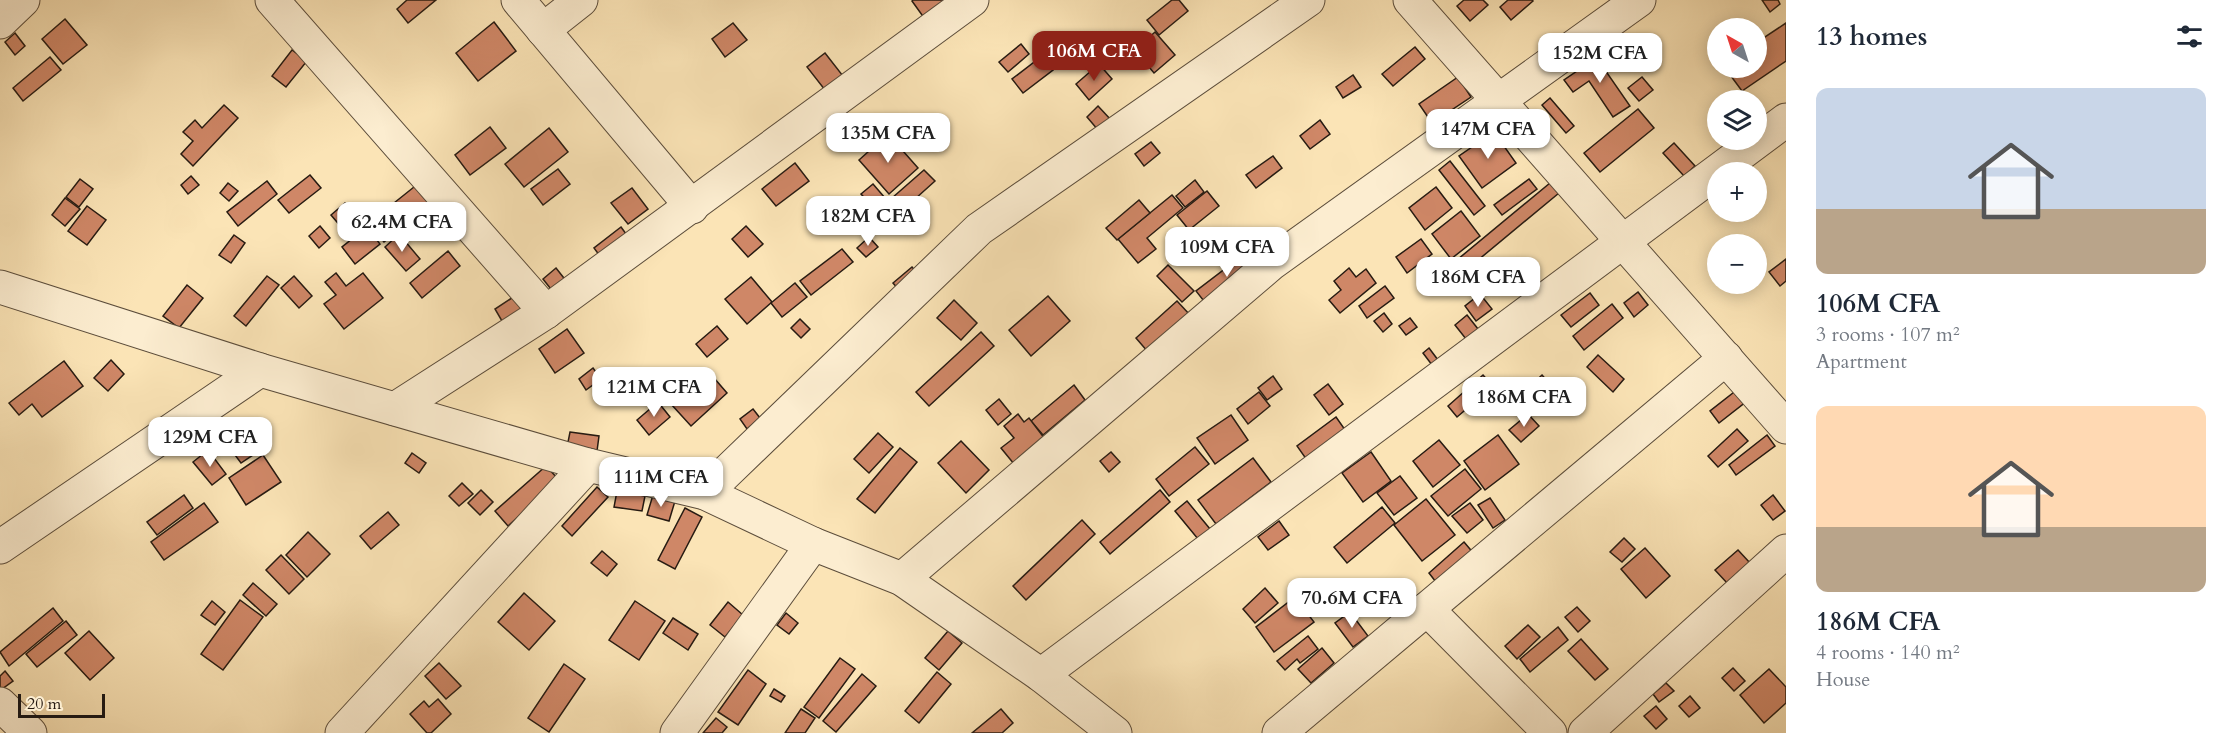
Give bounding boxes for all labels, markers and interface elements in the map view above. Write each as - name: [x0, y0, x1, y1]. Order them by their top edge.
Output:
- north arrow: [1707, 18, 1767, 78]
- map controls: [1707, 18, 1767, 294]
- text: 13 homes: [1816, 19, 1927, 54]
- icon: filters: [2173, 20, 2206, 53]
- pin: 106M CFA: [1032, 31, 1156, 82]
- pin: 152M CFA: [1538, 33, 1662, 84]
- text: 106M CFA: [1046, 37, 1142, 64]
- text: 152M CFA: [1552, 39, 1648, 66]
- button: layers: [1707, 90, 1767, 150]
- pin: 147M CFA: [1426, 109, 1550, 160]
- pin: 135M CFA: [826, 113, 950, 164]
- text: 147M CFA: [1440, 115, 1536, 142]
- text: 135M CFA: [840, 119, 936, 146]
- icon: home: [1957, 127, 2065, 235]
- button: +: [1707, 162, 1767, 222]
- pin: 182M CFA: [806, 196, 930, 247]
- pin: 62.4M CFA: [333, 202, 471, 253]
- text: 182M CFA: [820, 202, 916, 229]
- text: 62.4M CFA: [351, 208, 453, 235]
- pin: 109M CFA: [1165, 227, 1289, 278]
- text: 109M CFA: [1179, 233, 1275, 260]
- button: −: [1707, 234, 1767, 294]
- pin: 186M CFA: [1416, 257, 1540, 308]
- text: 186M CFA: [1430, 263, 1526, 290]
- text: 106M CFA: [1816, 286, 1940, 321]
- text: 3 rooms · 107 m²: [1816, 321, 1960, 348]
- text: Apartment: [1816, 348, 1907, 375]
- pin: 121M CFA: [592, 367, 716, 418]
- text: 121M CFA: [606, 373, 702, 400]
- pin: 186M CFA: [1462, 377, 1586, 428]
- text: 186M CFA: [1476, 383, 1572, 410]
- pin: 129M CFA: [148, 417, 272, 468]
- text: 129M CFA: [162, 423, 258, 450]
- icon: home: [1957, 445, 2065, 553]
- pin: 111M CFA: [599, 457, 723, 508]
- text: 111M CFA: [613, 463, 709, 490]
- pin: 70.6M CFA: [1283, 578, 1421, 629]
- text: 70.6M CFA: [1301, 584, 1403, 611]
- text: 186M CFA: [1816, 604, 1940, 639]
- text: 4 rooms · 140 m²: [1816, 639, 1960, 666]
- text: House: [1816, 666, 1870, 693]
- scale bar: [18, 691, 105, 718]
- text: 20 m: [27, 693, 61, 715]

